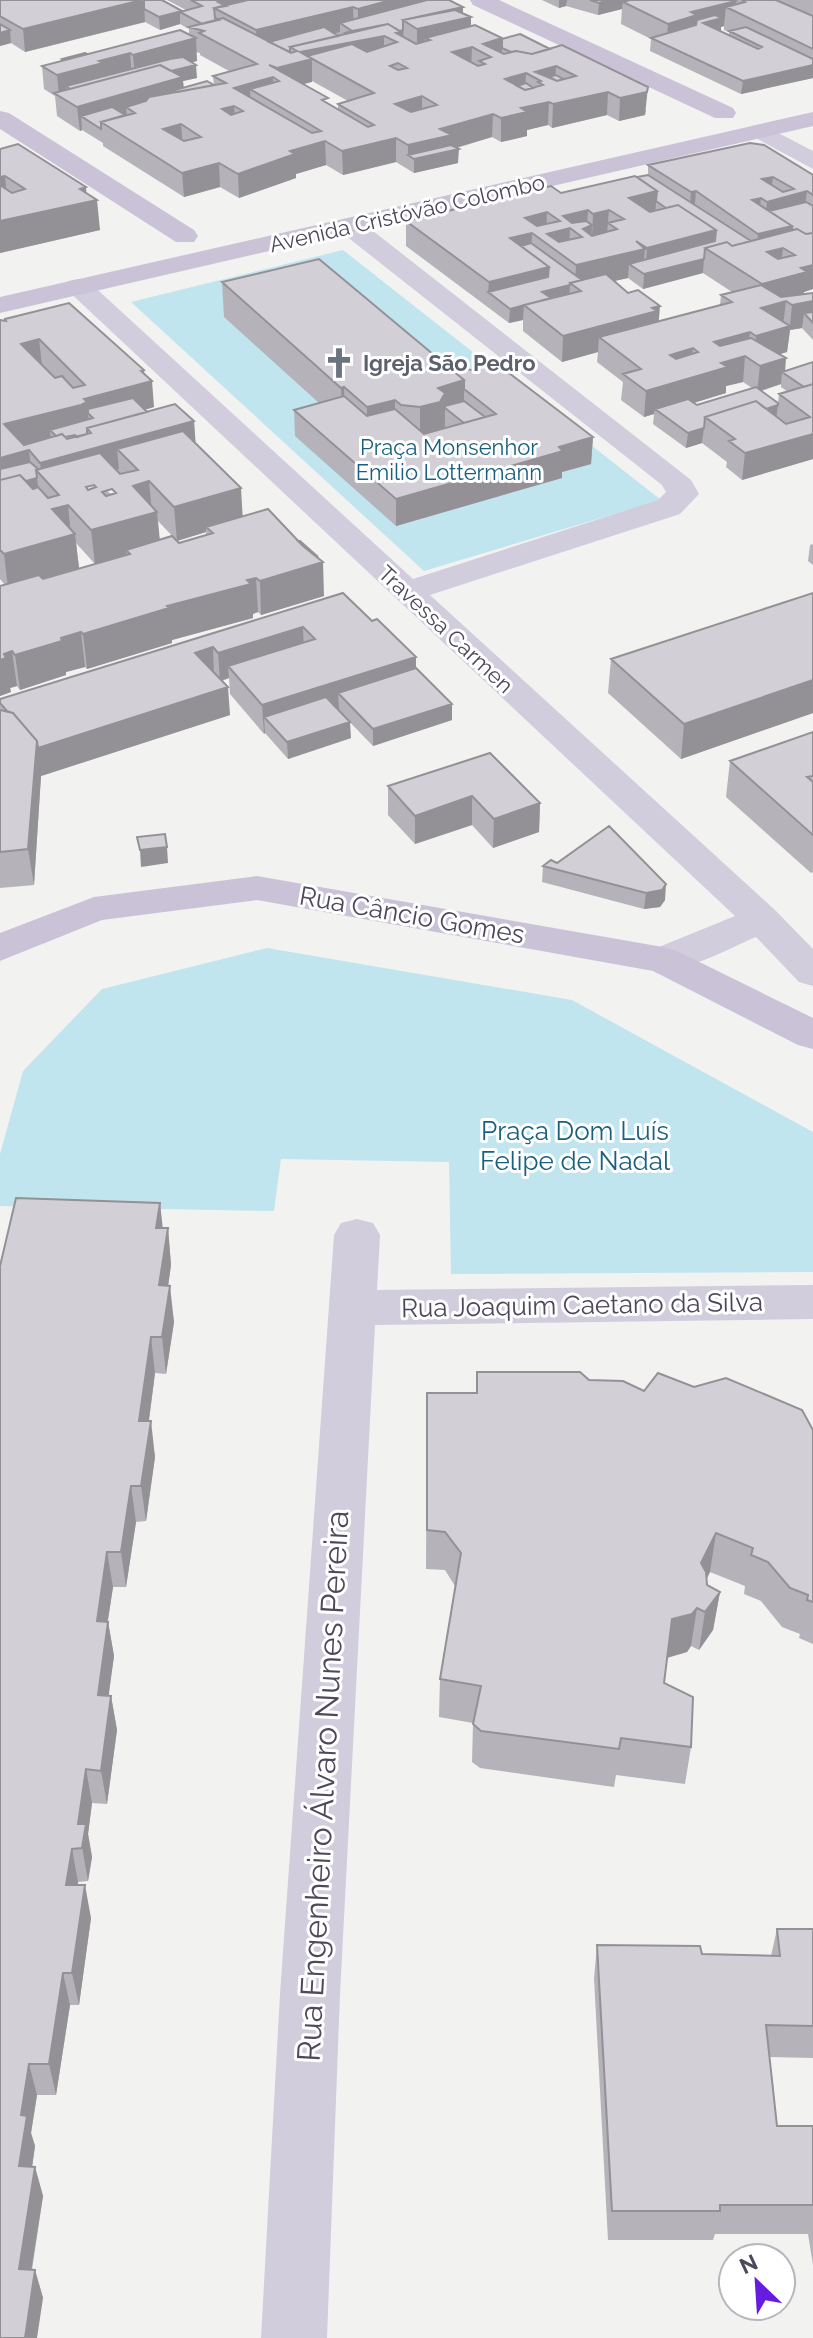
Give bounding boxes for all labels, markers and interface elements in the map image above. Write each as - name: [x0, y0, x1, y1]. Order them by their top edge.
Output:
- street label: Avenida Cristóvão Colombo: [267, 169, 547, 257]
- church icon: Igreja São Pedro: [322, 346, 356, 380]
- place label: Igreja São Pedro: [363, 350, 535, 376]
- park label: Praça Monsenhor Emilio Lottermann: [356, 434, 542, 485]
- street label: Travessa Carmen: [373, 560, 519, 698]
- street label: Rua Câncio Gomes: [297, 880, 527, 950]
- park label: Praça Dom Luís Felipe de Nadal: [480, 1116, 671, 1176]
- street label: Rua Joaquim Caetano da Silva: [401, 1287, 763, 1323]
- street label: Rua Engenheiro Álvaro Nunes Pereira: [290, 1509, 355, 2062]
- north arrow: [717, 2242, 797, 2322]
- text: N: [735, 2249, 762, 2279]

